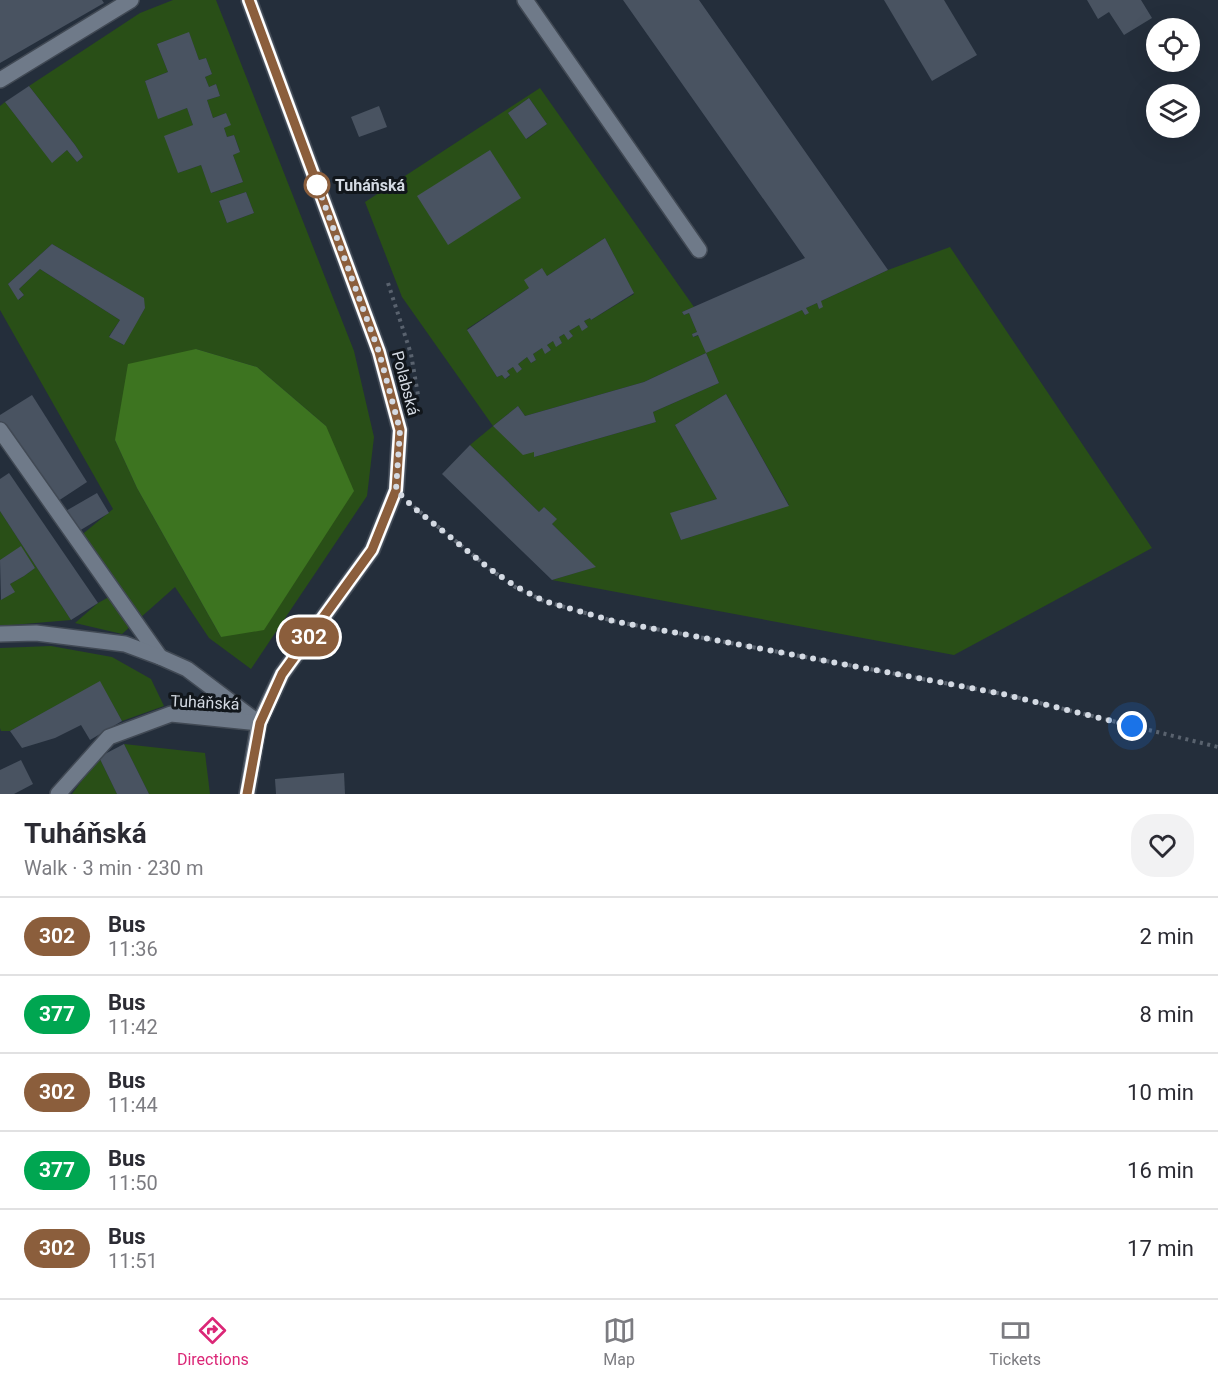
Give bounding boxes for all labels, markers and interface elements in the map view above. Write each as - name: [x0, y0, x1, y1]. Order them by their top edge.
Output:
- map controls: [1146, 18, 1200, 138]
- button: locate: [1146, 18, 1200, 72]
- button: layers: [1146, 84, 1200, 138]
- marker: Tuháňská: [304, 172, 330, 198]
- place label: Tuháňská: [335, 176, 406, 195]
- street label: Polabská: [388, 349, 423, 417]
- line badge: 302: [274, 618, 344, 656]
- text: 302: [291, 625, 327, 649]
- street label: Tuháňská: [170, 691, 240, 714]
- your location: [1117, 711, 1147, 741]
- button: heart: [1131, 814, 1194, 877]
- text: Tuháňská: [24, 817, 147, 850]
- text: Walk · 3 min · 230 m: [24, 856, 203, 880]
- text: Bus: [108, 912, 146, 937]
- text: 302: [39, 924, 75, 948]
- text: 2 min: [1139, 924, 1194, 949]
- text: 11:36: [108, 937, 158, 961]
- text: Bus: [108, 990, 146, 1015]
- text: 377: [39, 1002, 75, 1026]
- text: 8 min: [1139, 1002, 1194, 1027]
- text: 11:42: [108, 1015, 158, 1039]
- text: Bus: [108, 1068, 146, 1093]
- text: 302: [39, 1080, 75, 1104]
- text: 10 min: [1127, 1080, 1194, 1105]
- text: 11:44: [108, 1093, 158, 1117]
- text: Bus: [108, 1146, 146, 1171]
- text: 377: [39, 1158, 75, 1182]
- text: 16 min: [1127, 1158, 1194, 1183]
- text: 11:50: [108, 1171, 158, 1195]
- text: Bus: [108, 1224, 146, 1249]
- text: 302: [39, 1236, 75, 1260]
- text: 17 min: [1127, 1236, 1194, 1261]
- text: 11:51: [108, 1249, 158, 1273]
- tab: Directions: [177, 1314, 249, 1369]
- tab: Map: [603, 1314, 636, 1369]
- tab: Tickets: [989, 1314, 1041, 1369]

